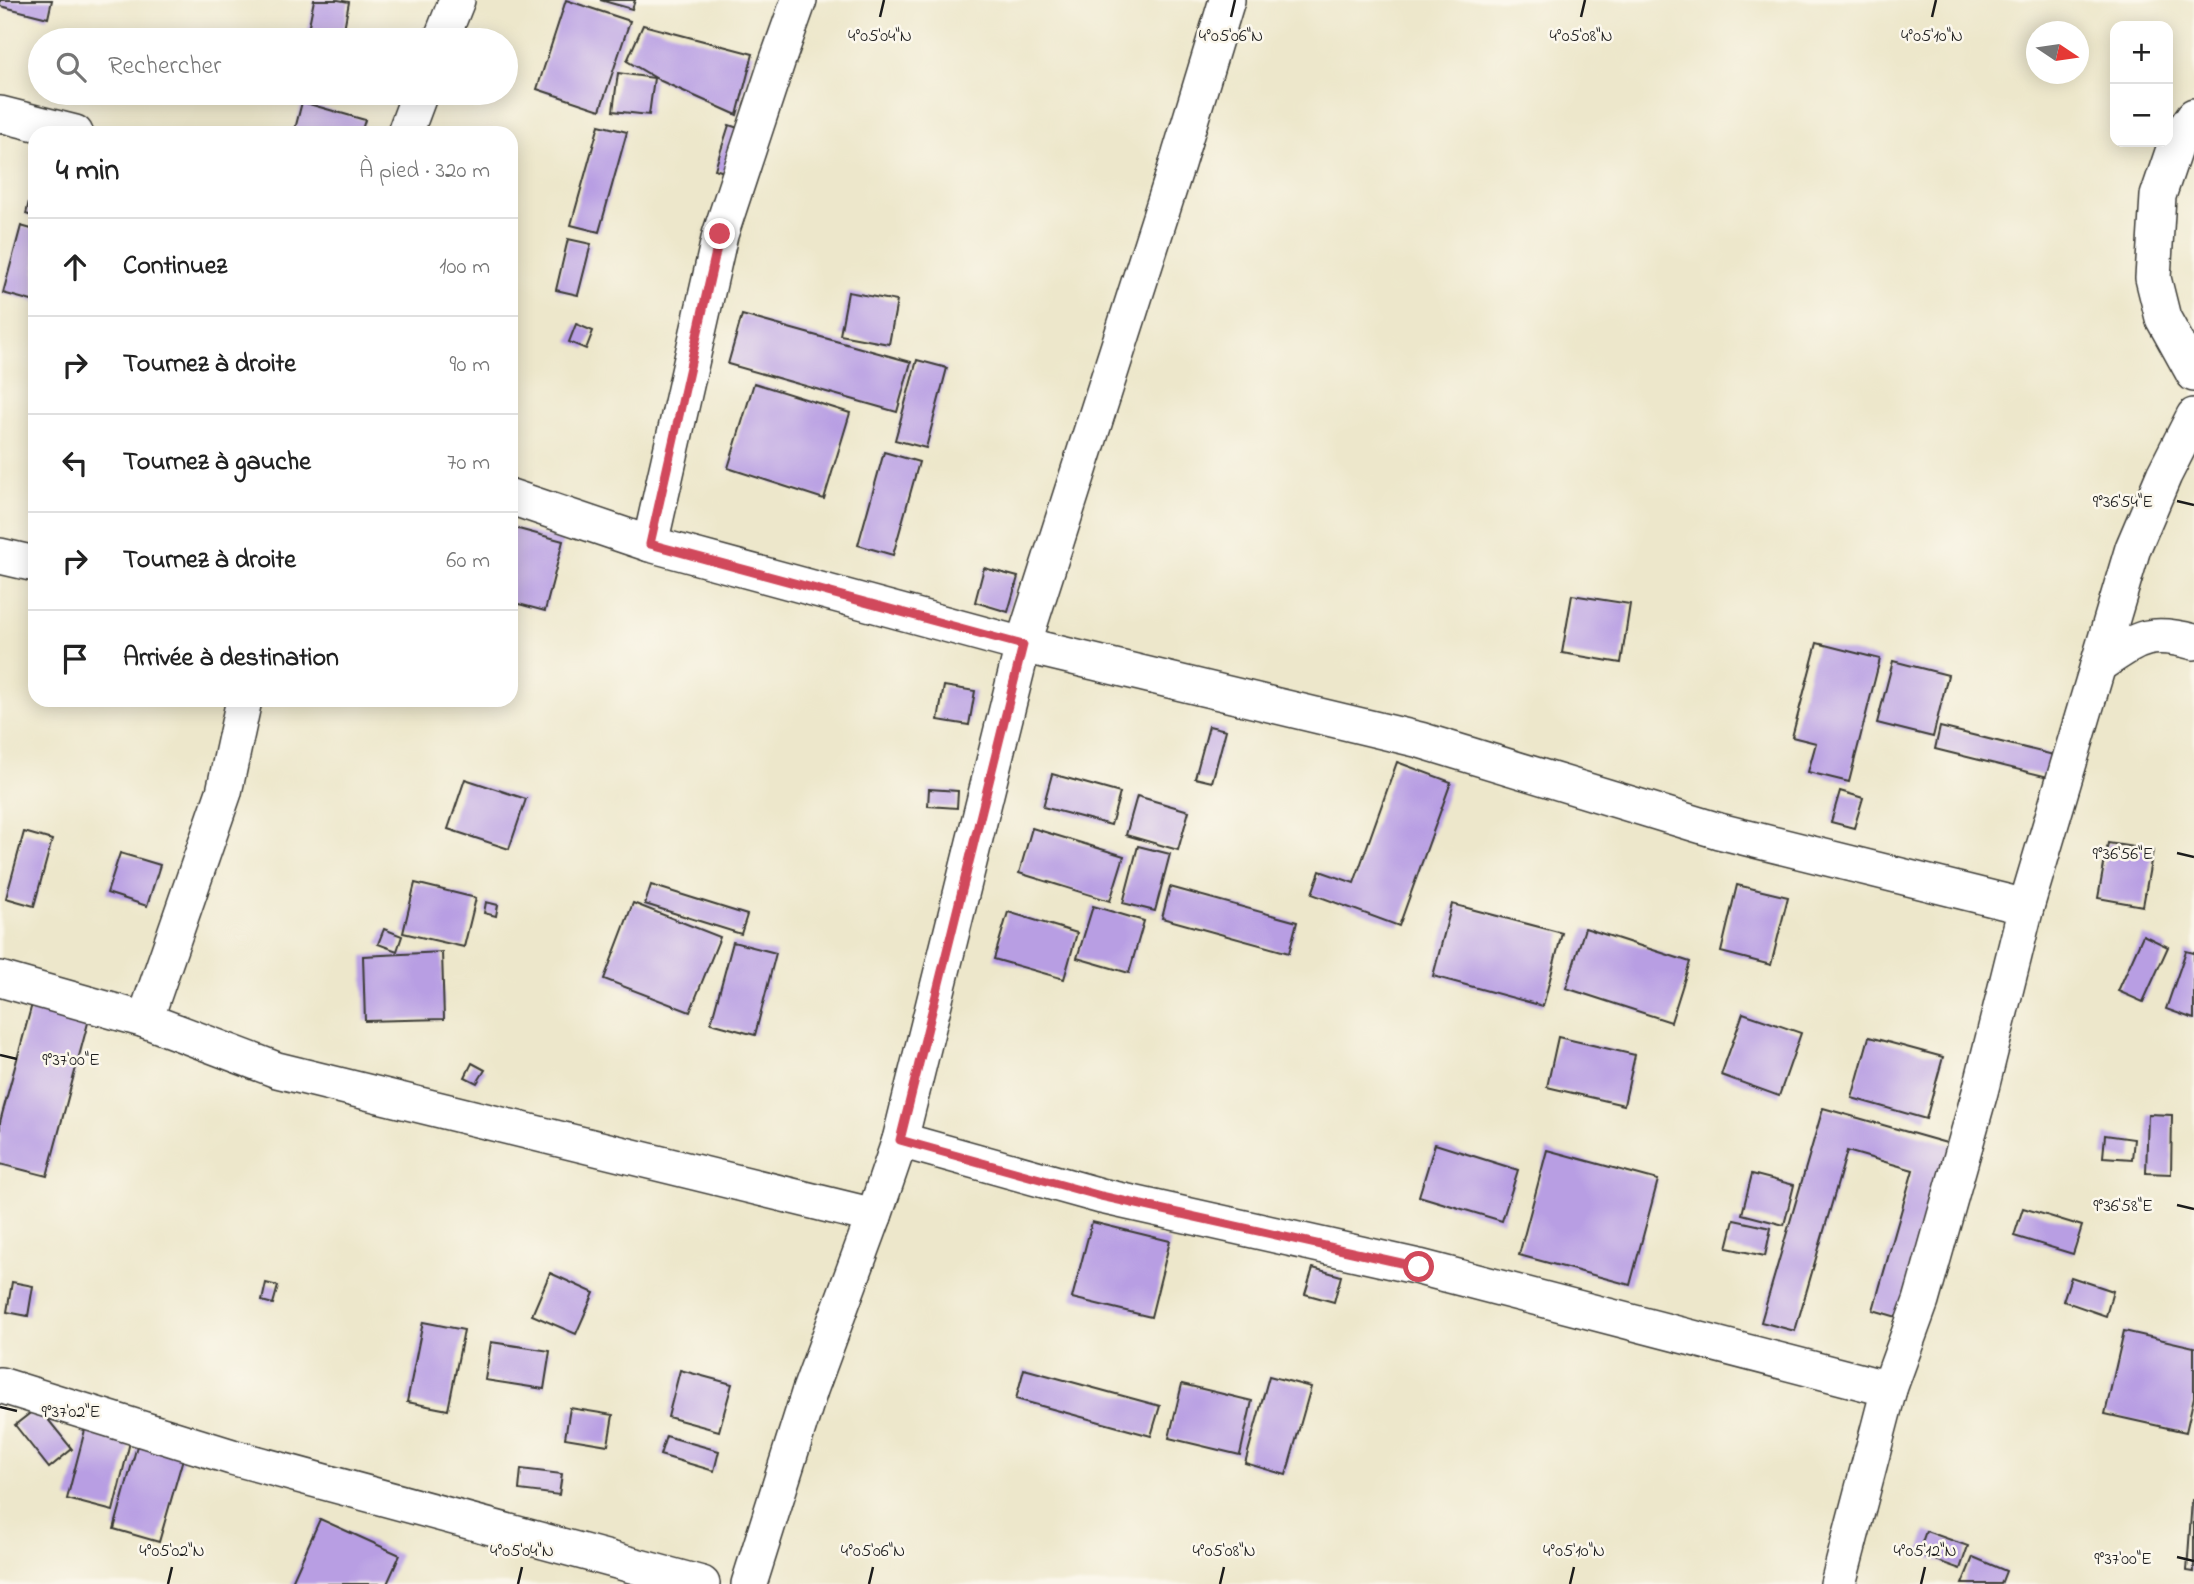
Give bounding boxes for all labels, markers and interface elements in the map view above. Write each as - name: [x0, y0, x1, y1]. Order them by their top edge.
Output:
- north arrow: [2026, 21, 2089, 84]
- map controls: [2110, 21, 2173, 147]
- button: +: [2110, 21, 2173, 84]
- text: 4°05'04"N: [848, 24, 912, 50]
- text: 4°05'06"N: [1199, 24, 1263, 50]
- text: 4°05'08"N: [1549, 24, 1613, 50]
- text: 4°05'10"N: [1901, 24, 1963, 50]
- search box: [28, 28, 518, 105]
- icon: search: [52, 48, 90, 86]
- text: Rechercher: [108, 48, 221, 86]
- button: −: [2110, 84, 2173, 147]
- text: 4 min: [56, 150, 119, 194]
- text: À pied · 320 m: [359, 155, 490, 188]
- route end: [704, 218, 735, 249]
- icon: ahead: [56, 248, 94, 286]
- text: Continuez: [123, 248, 227, 286]
- text: 100 m: [439, 251, 490, 284]
- icon: right: [56, 346, 94, 384]
- text: Tournez à droite: [123, 346, 296, 384]
- text: 90 m: [450, 349, 490, 382]
- icon: left: [56, 444, 94, 482]
- text: Tournez à gauche: [123, 444, 311, 482]
- text: 70 m: [447, 447, 490, 480]
- text: 9°36'54"E: [2093, 490, 2153, 516]
- icon: right: [56, 542, 94, 580]
- text: Tournez à droite: [123, 542, 296, 580]
- text: 60 m: [446, 545, 490, 578]
- icon: arrive: [56, 640, 94, 678]
- text: Arrivée à destination: [123, 640, 339, 678]
- text: 9°36'56"E: [2093, 842, 2153, 868]
- text: 9°37'00"E: [42, 1048, 100, 1074]
- text: 9°36'58"E: [2093, 1194, 2153, 1220]
- route start: [1403, 1251, 1434, 1282]
- text: 9°37'02"E: [42, 1400, 101, 1426]
- text: 4°05'02"N: [139, 1539, 205, 1565]
- text: 4°05'04"N: [490, 1539, 554, 1565]
- text: 4°05'06"N: [841, 1539, 905, 1565]
- text: 4°05'08"N: [1192, 1539, 1256, 1565]
- text: 4°05'10"N: [1543, 1539, 1605, 1565]
- text: 4°05'12"N: [1893, 1539, 1957, 1565]
- text: 9°37'00"E: [2094, 1547, 2152, 1573]

